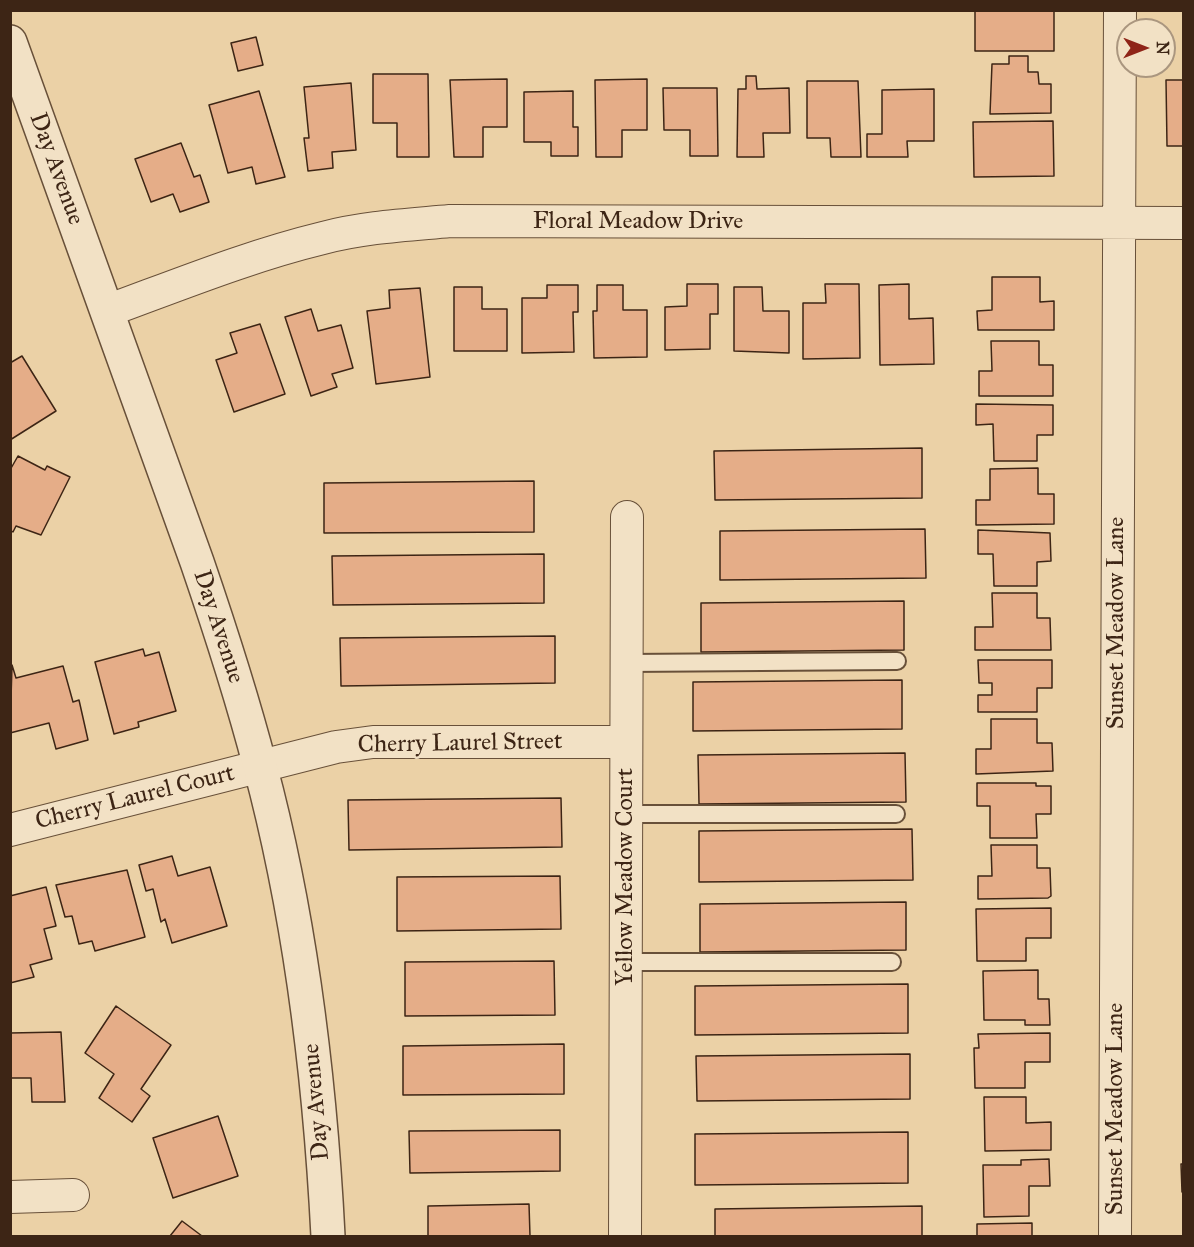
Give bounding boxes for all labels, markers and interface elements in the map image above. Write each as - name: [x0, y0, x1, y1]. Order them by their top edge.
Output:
- north arrow: [1116, 18, 1176, 78]
- text: N: [1153, 41, 1172, 55]
- street label: Day Avenue: [22, 109, 90, 229]
- street label: Floral Meadow Drive: [533, 208, 743, 236]
- street label: Sunset Meadow Lane: [1103, 517, 1131, 729]
- street label: Day Avenue: [186, 567, 250, 687]
- street label: Cherry Laurel Street: [357, 728, 563, 760]
- street label: Cherry Laurel Court: [32, 759, 238, 837]
- street label: Yellow Meadow Court: [612, 768, 640, 986]
- street label: Sunset Meadow Lane: [1102, 1003, 1130, 1215]
- street label: Day Avenue: [298, 1042, 336, 1162]

